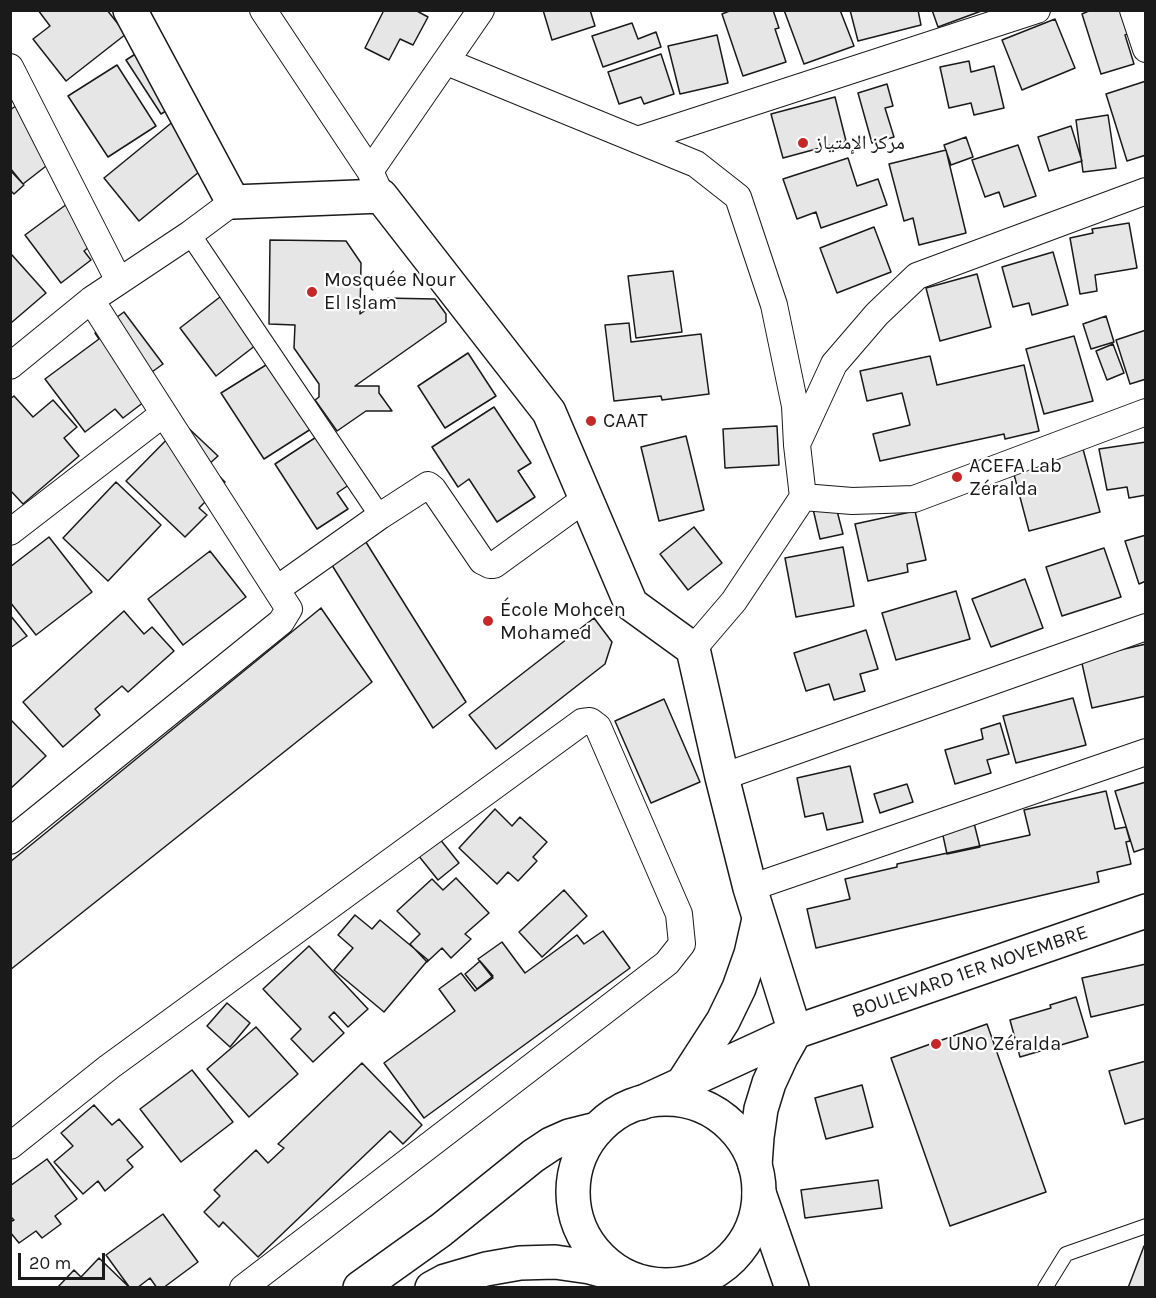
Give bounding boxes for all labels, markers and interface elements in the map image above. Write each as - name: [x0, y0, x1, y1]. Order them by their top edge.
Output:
- place label: مركز الإمتياز: [815, 131, 905, 155]
- marker: مركز الإمتياز: [796, 136, 810, 150]
- place label: Mosquée Nour El Islam: [324, 268, 455, 315]
- marker: Mosquée Nour El Islam: [305, 285, 319, 299]
- place label: CAAT: [603, 409, 647, 433]
- marker: CAAT: [584, 414, 598, 428]
- place label: ACEFA Lab Zéralda: [969, 454, 1062, 501]
- marker: ACEFA Lab Zéralda: [950, 470, 964, 484]
- place label: École Mohcen Mohamed: [500, 598, 626, 645]
- marker: École Mohcen Mohamed: [481, 614, 495, 628]
- street label: BOULEVARD 1ER NOVEMBRE: [849, 920, 1091, 1024]
- place label: UNO Zéralda: [948, 1032, 1061, 1056]
- marker: UNO Zéralda: [929, 1037, 943, 1051]
- scale bar: [21, 1241, 108, 1279]
- text: 20 m: [29, 1252, 71, 1274]

